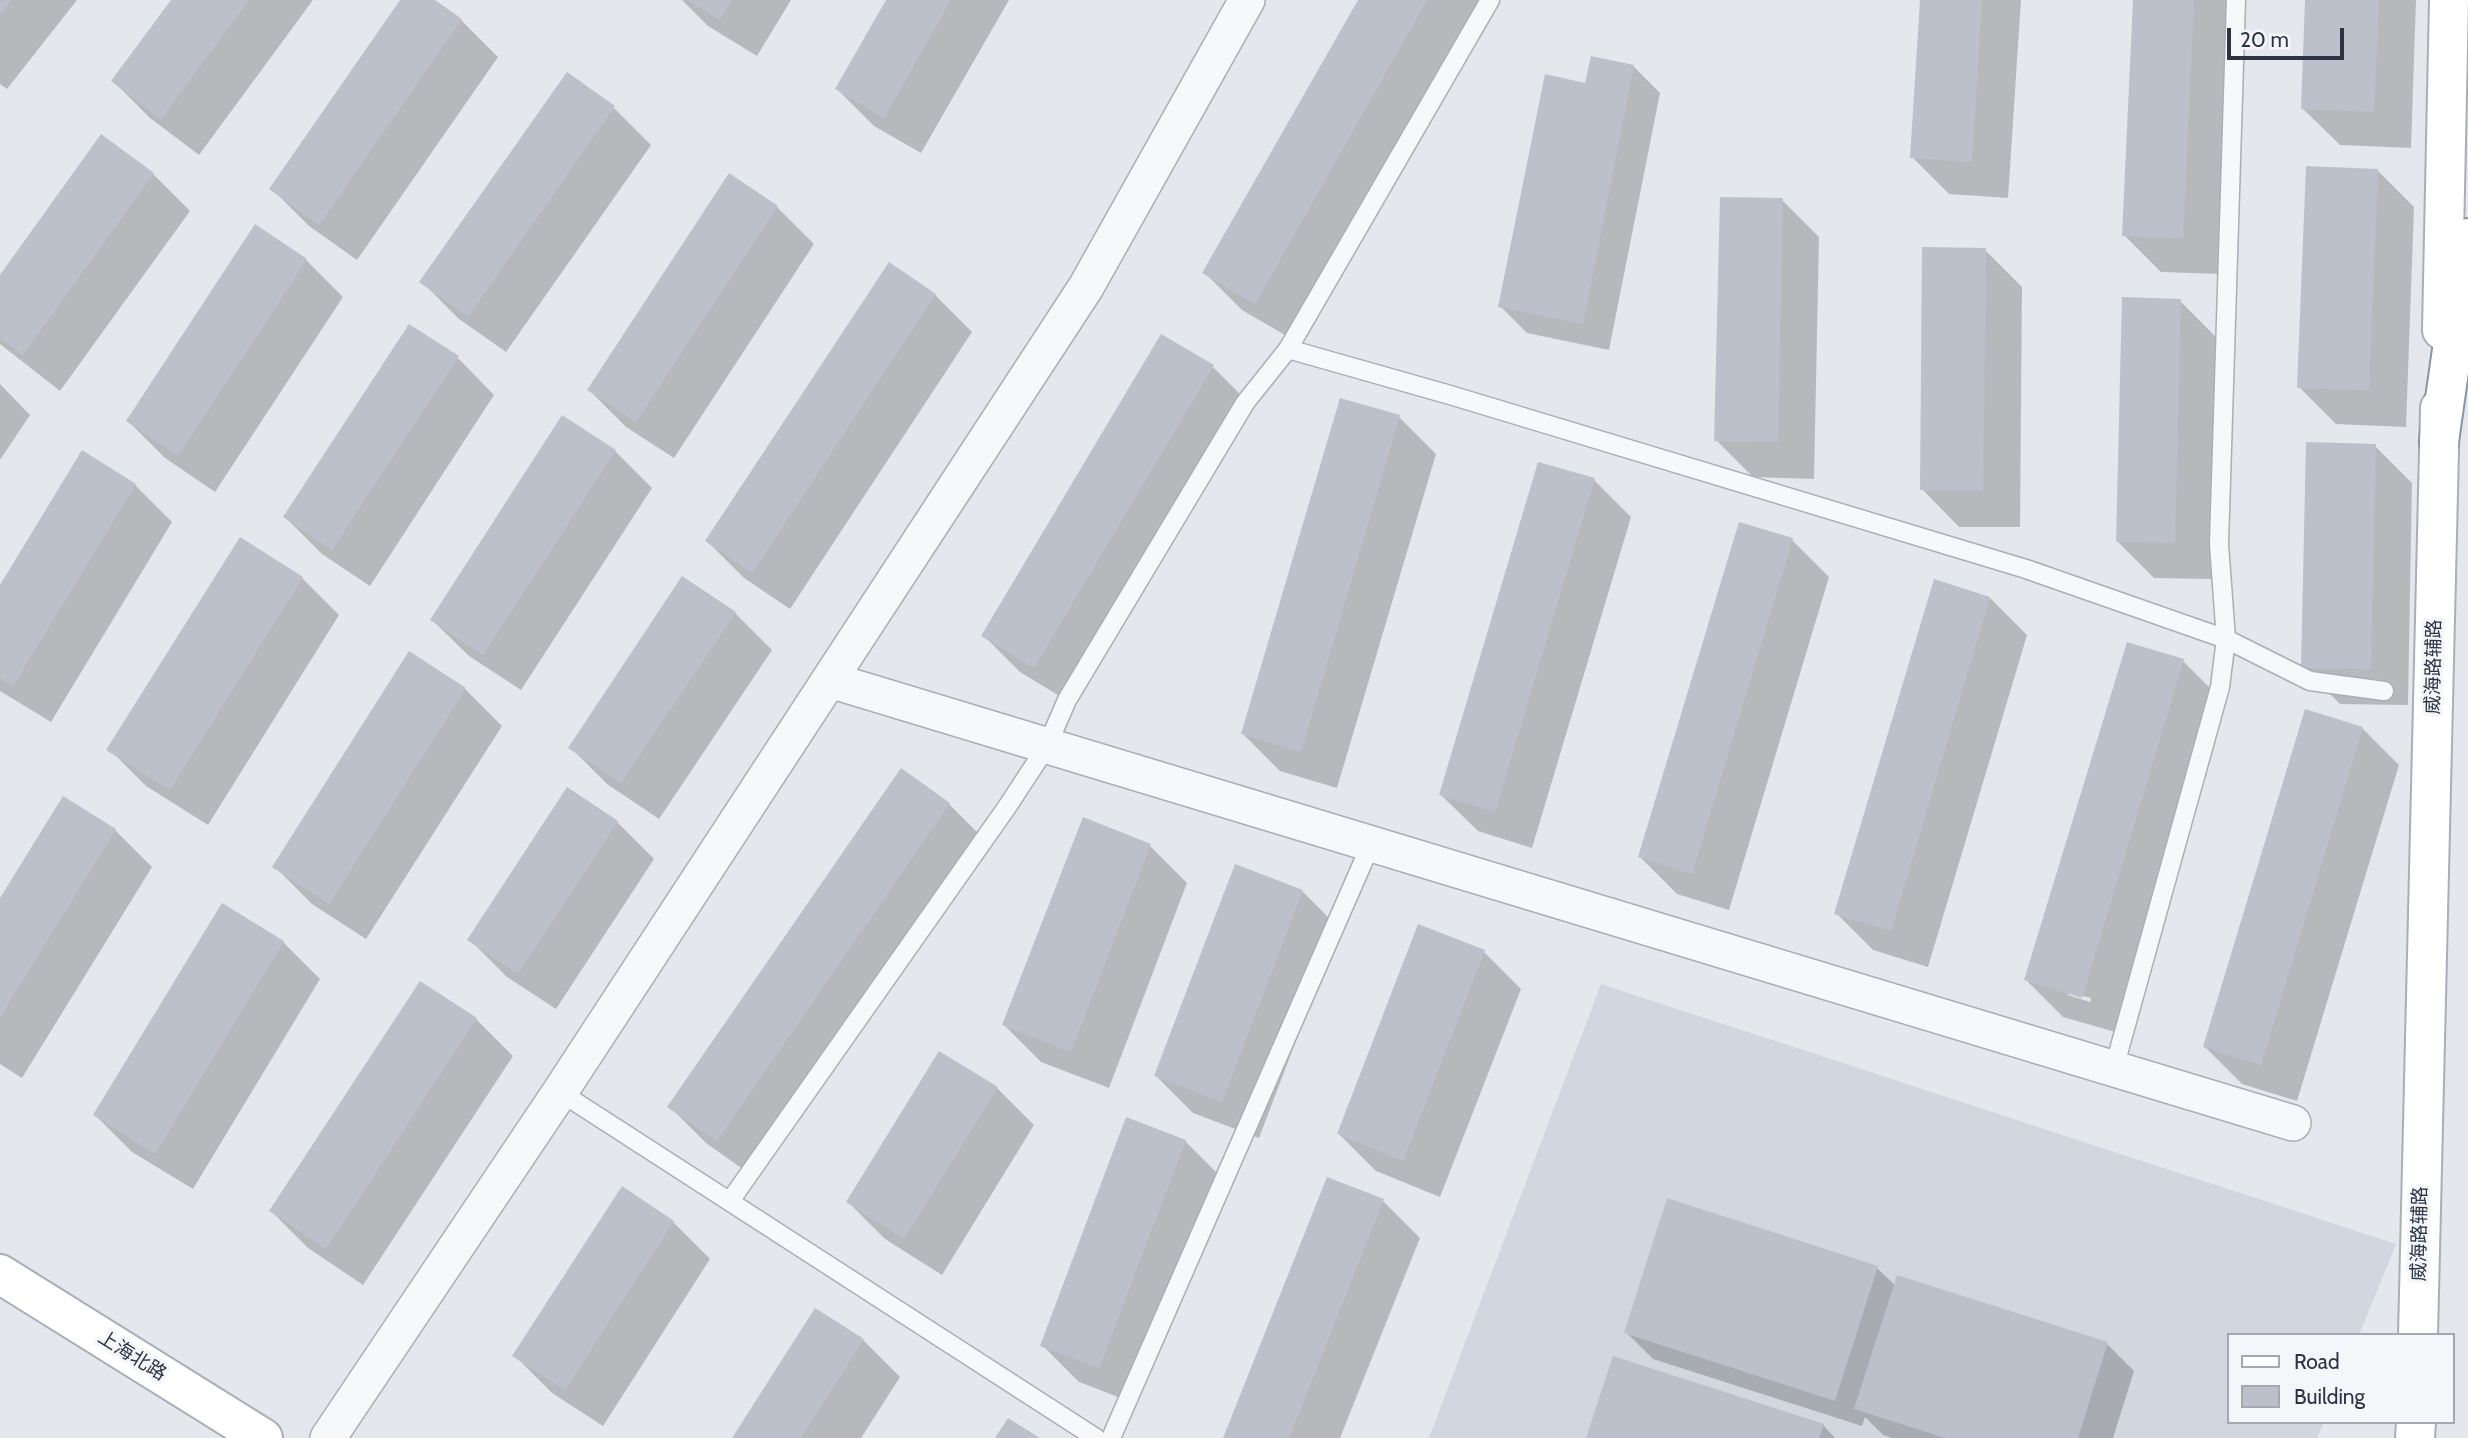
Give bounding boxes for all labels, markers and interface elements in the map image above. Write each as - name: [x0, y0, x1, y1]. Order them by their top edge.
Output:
- scale bar: [2230, 14, 2347, 58]
- text: 20 m: [2240, 27, 2289, 52]
- street label: 威海路辅路: [2422, 619, 2446, 715]
- street label: 威海路辅路: [2408, 1186, 2432, 1282]
- street label: 上海北路: [94, 1326, 170, 1386]
- legend: [2226, 1333, 2454, 1424]
- text: Road: [2294, 1349, 2340, 1374]
- text: Building: [2294, 1384, 2365, 1409]

